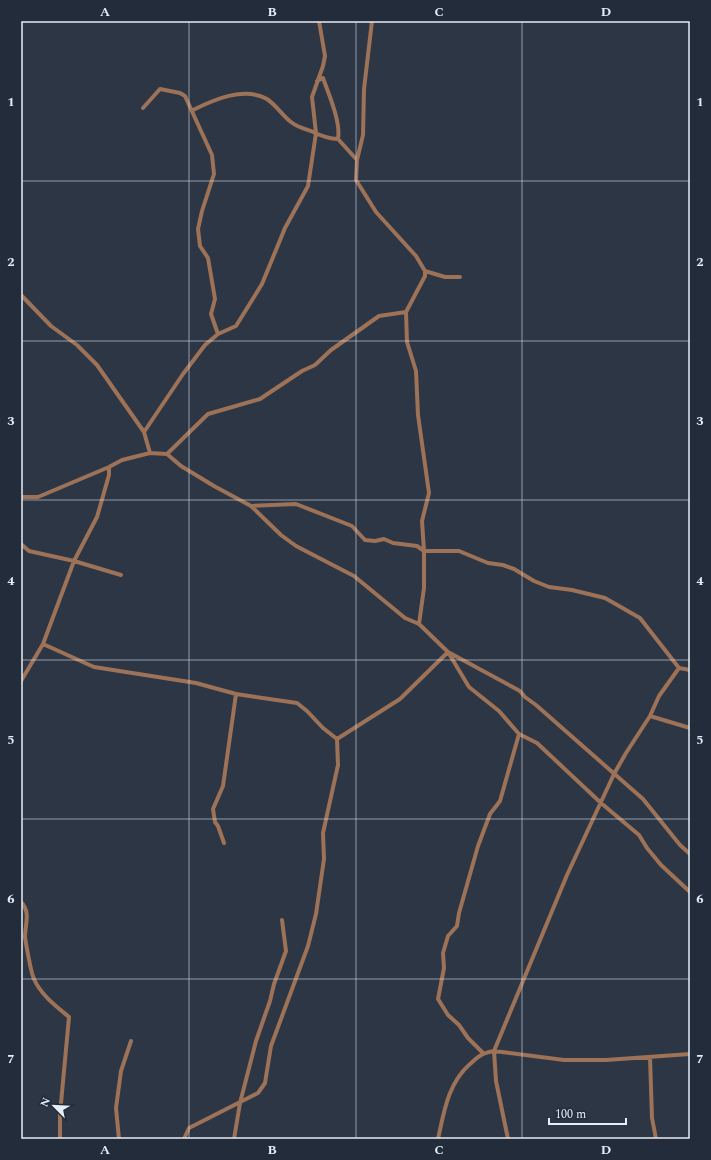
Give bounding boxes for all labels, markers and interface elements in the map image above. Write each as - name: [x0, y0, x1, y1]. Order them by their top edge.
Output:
- text: A: [100, 2, 110, 22]
- text: B: [267, 2, 277, 22]
- text: C: [434, 2, 444, 22]
- text: D: [601, 2, 611, 22]
- text: 1: [7, 92, 15, 112]
- text: 1: [696, 92, 704, 112]
- text: 2: [7, 252, 15, 272]
- text: 2: [696, 252, 704, 272]
- text: 3: [7, 411, 15, 431]
- text: 3: [696, 411, 704, 431]
- text: 4: [7, 571, 15, 591]
- text: 4: [696, 571, 704, 591]
- text: 5: [7, 730, 15, 750]
- text: 5: [696, 730, 704, 750]
- text: 6: [7, 889, 15, 909]
- text: 6: [696, 889, 704, 909]
- text: 7: [7, 1049, 15, 1069]
- text: 7: [696, 1049, 704, 1069]
- north arrow: [34, 1086, 74, 1126]
- text: N: [36, 1095, 55, 1110]
- scale bar: [549, 1100, 626, 1126]
- text: 100 m: [555, 1105, 586, 1124]
- text: A: [100, 1140, 110, 1160]
- text: B: [267, 1140, 277, 1160]
- text: C: [434, 1140, 444, 1160]
- text: D: [601, 1140, 611, 1160]

